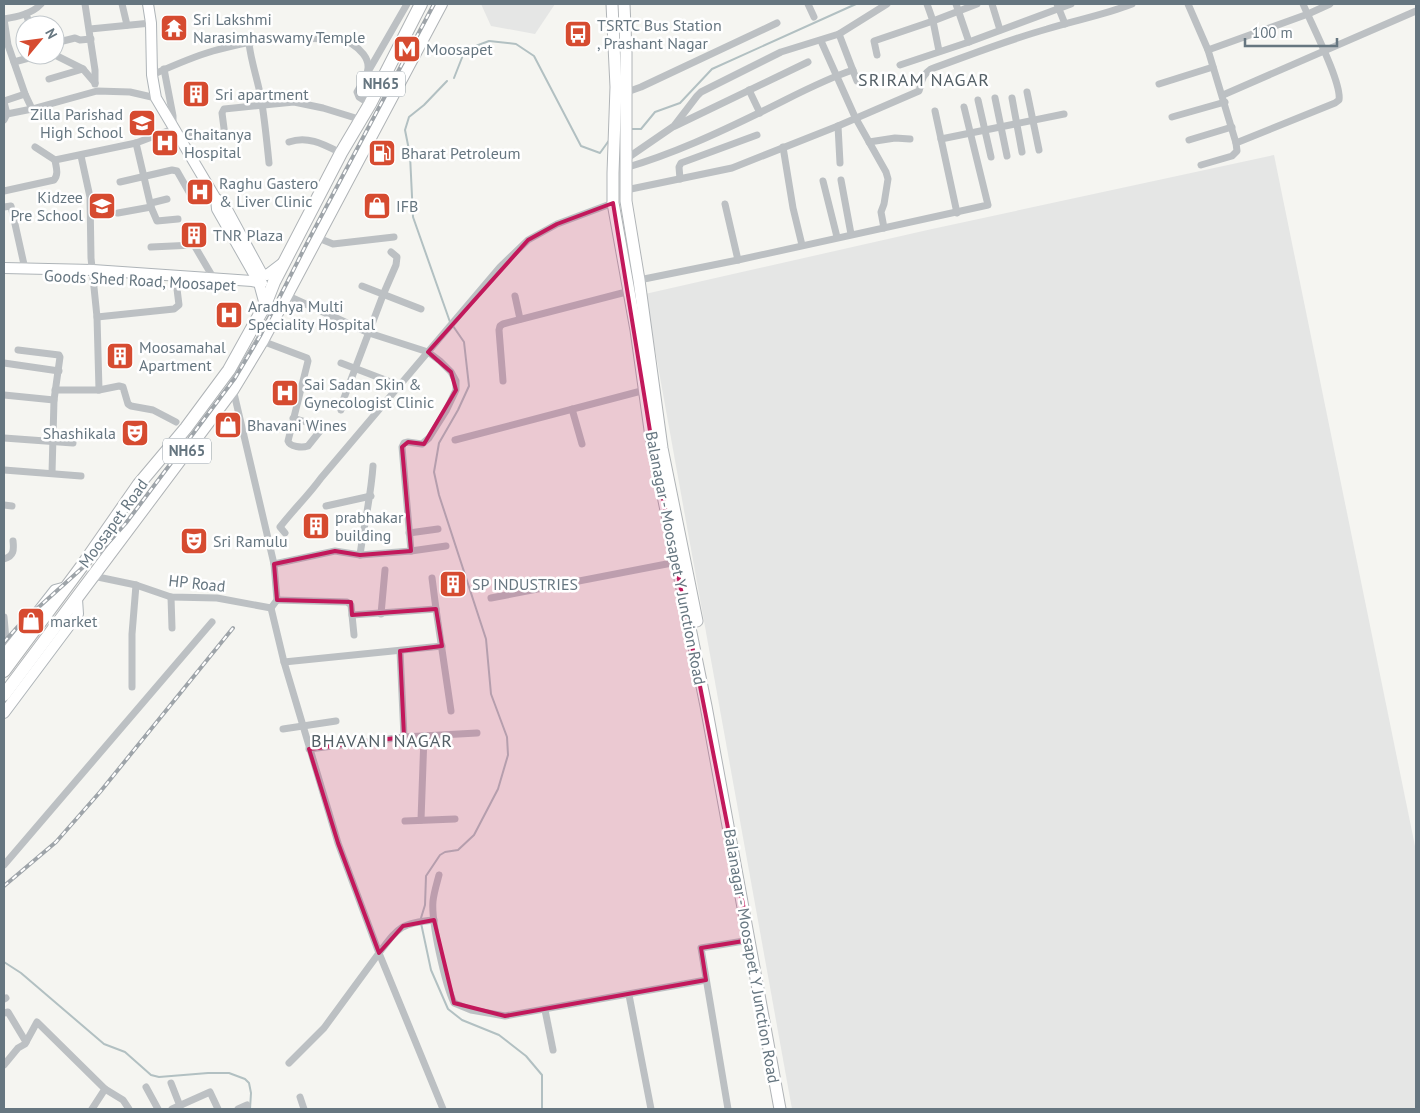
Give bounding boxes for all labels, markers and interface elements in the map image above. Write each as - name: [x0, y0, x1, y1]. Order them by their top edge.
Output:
- place label: Sri Lakshmi Narasimhaswamy Temple: [193, 9, 365, 47]
- temple icon: Sri Lakshmi Narasimhaswamy Temple: [159, 13, 189, 43]
- north arrow: [15, 15, 65, 65]
- place label: TSRTC Bus Station , Prashant Nagar: [597, 15, 722, 53]
- scale bar: [1245, 15, 1338, 47]
- bus stop icon: TSRTC Bus Station , Prashant Nagar: [563, 19, 593, 49]
- text: 100 m: [1252, 23, 1293, 42]
- text: N: [41, 25, 61, 42]
- metro station icon: Moosapet: [392, 34, 422, 64]
- place label: Moosapet: [426, 39, 493, 59]
- district label: SRIRAM NAGAR: [858, 68, 990, 91]
- road number: NH65: [357, 72, 405, 96]
- building icon: Sri apartment: [181, 79, 211, 109]
- place label: Sri apartment: [215, 84, 309, 104]
- place label: Zilla Parishad High School: [30, 104, 123, 142]
- school or university icon: Zilla Parishad High School: [127, 108, 157, 138]
- place label: Chaitanya Hospital: [184, 124, 252, 162]
- hospital icon: Chaitanya Hospital: [150, 128, 180, 158]
- fuel station icon: Bharat Petroleum: [367, 138, 397, 168]
- place label: Bharat Petroleum: [401, 143, 520, 163]
- place label: Raghu Gastero & Liver Clinic: [219, 173, 318, 211]
- hospital icon: Raghu Gastero & Liver Clinic: [185, 177, 215, 207]
- place label: Kidzee Pre School: [10, 187, 83, 225]
- school or university icon: Kidzee Pre School: [87, 191, 117, 221]
- shop icon: IFB: [362, 191, 392, 221]
- place label: IFB: [396, 196, 418, 216]
- building icon: TNR Plaza: [179, 220, 209, 250]
- place label: TNR Plaza: [213, 225, 283, 245]
- street label: Goods Shed Road, Moosapet: [44, 265, 237, 295]
- place label: Aradhya Multi Speciality Hospital: [248, 296, 375, 334]
- hospital icon: Aradhya Multi Speciality Hospital: [214, 300, 244, 330]
- place label: Moosamahal Apartment: [139, 337, 226, 375]
- building icon: Moosamahal Apartment: [105, 341, 135, 371]
- place label: Sai Sadan Skin & Gynecologist Clinic: [304, 374, 434, 412]
- hospital icon: Sai Sadan Skin & Gynecologist Clinic: [270, 378, 300, 408]
- shop icon: Bhavani Wines: [213, 410, 243, 440]
- place label: Bhavani Wines: [247, 415, 347, 435]
- theatre icon: Shashikala: [120, 418, 150, 448]
- place label: Shashikala: [43, 423, 116, 443]
- street label: Balanagar - Moosapet Y Junction Road: [642, 429, 710, 687]
- road number: NH65: [163, 438, 211, 464]
- street label: Moosapet Road: [74, 475, 152, 571]
- place label: prabhakar building: [335, 507, 404, 545]
- building icon: prabhakar building: [301, 511, 331, 541]
- theatre icon: Sri Ramulu: [179, 526, 209, 556]
- place label: Sri Ramulu: [213, 531, 288, 551]
- building icon: SP INDUSTRIES: [438, 569, 468, 599]
- street label: HP Road: [168, 570, 226, 596]
- place label: SP INDUSTRIES: [472, 574, 578, 594]
- shop icon: market: [16, 606, 46, 636]
- place label: market: [50, 611, 98, 631]
- district label: BHAVANI NAGAR: [311, 729, 453, 752]
- street label: Balanagar - Moosapet Y Junction Road: [720, 827, 784, 1085]

